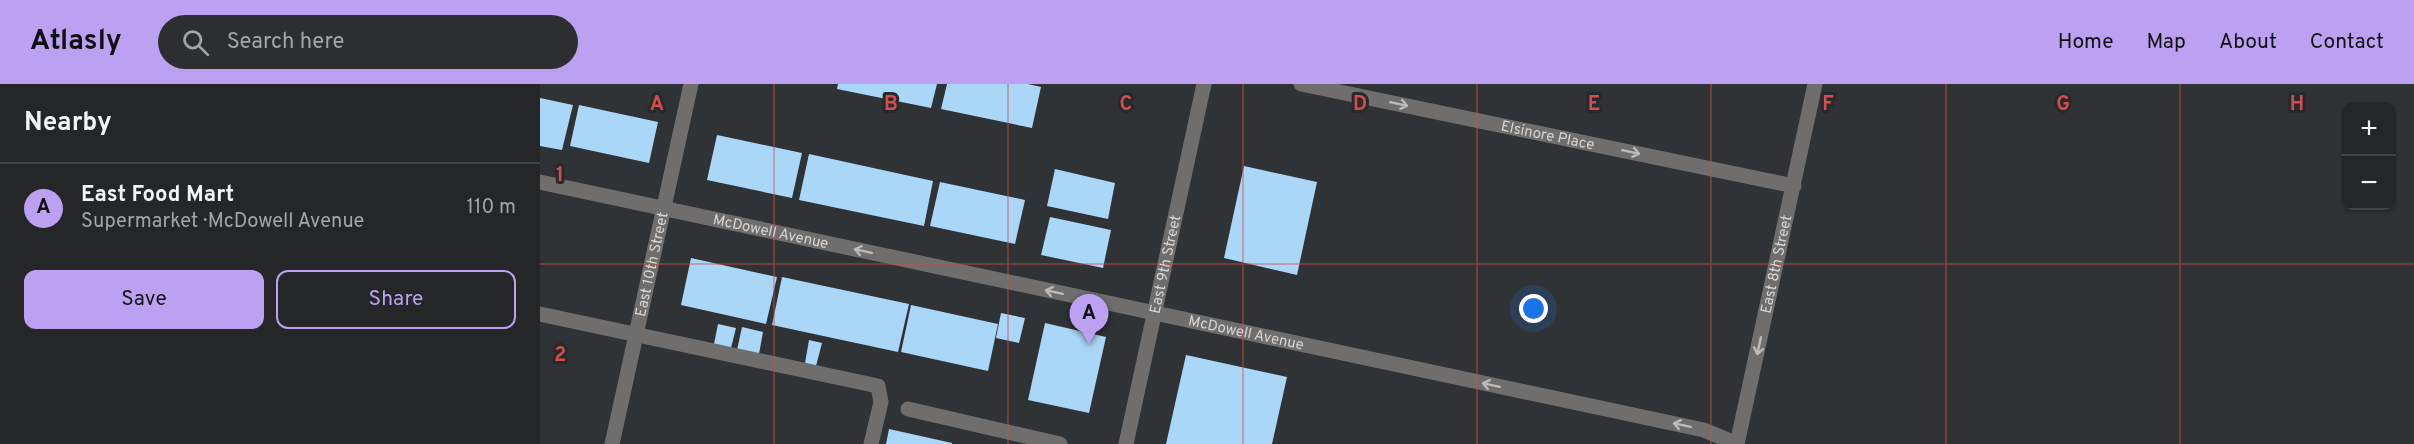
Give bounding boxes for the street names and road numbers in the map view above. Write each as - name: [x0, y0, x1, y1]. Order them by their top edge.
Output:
- street label: Elsinore Place: [1499, 118, 1596, 155]
- street label: East 10th Street: [632, 210, 674, 319]
- street label: McDowell Avenue: [711, 211, 830, 254]
- street label: East 9th Street: [1146, 213, 1186, 316]
- street label: East 8th Street: [1758, 213, 1797, 316]
- street label: McDowell Avenue: [1186, 312, 1305, 355]

